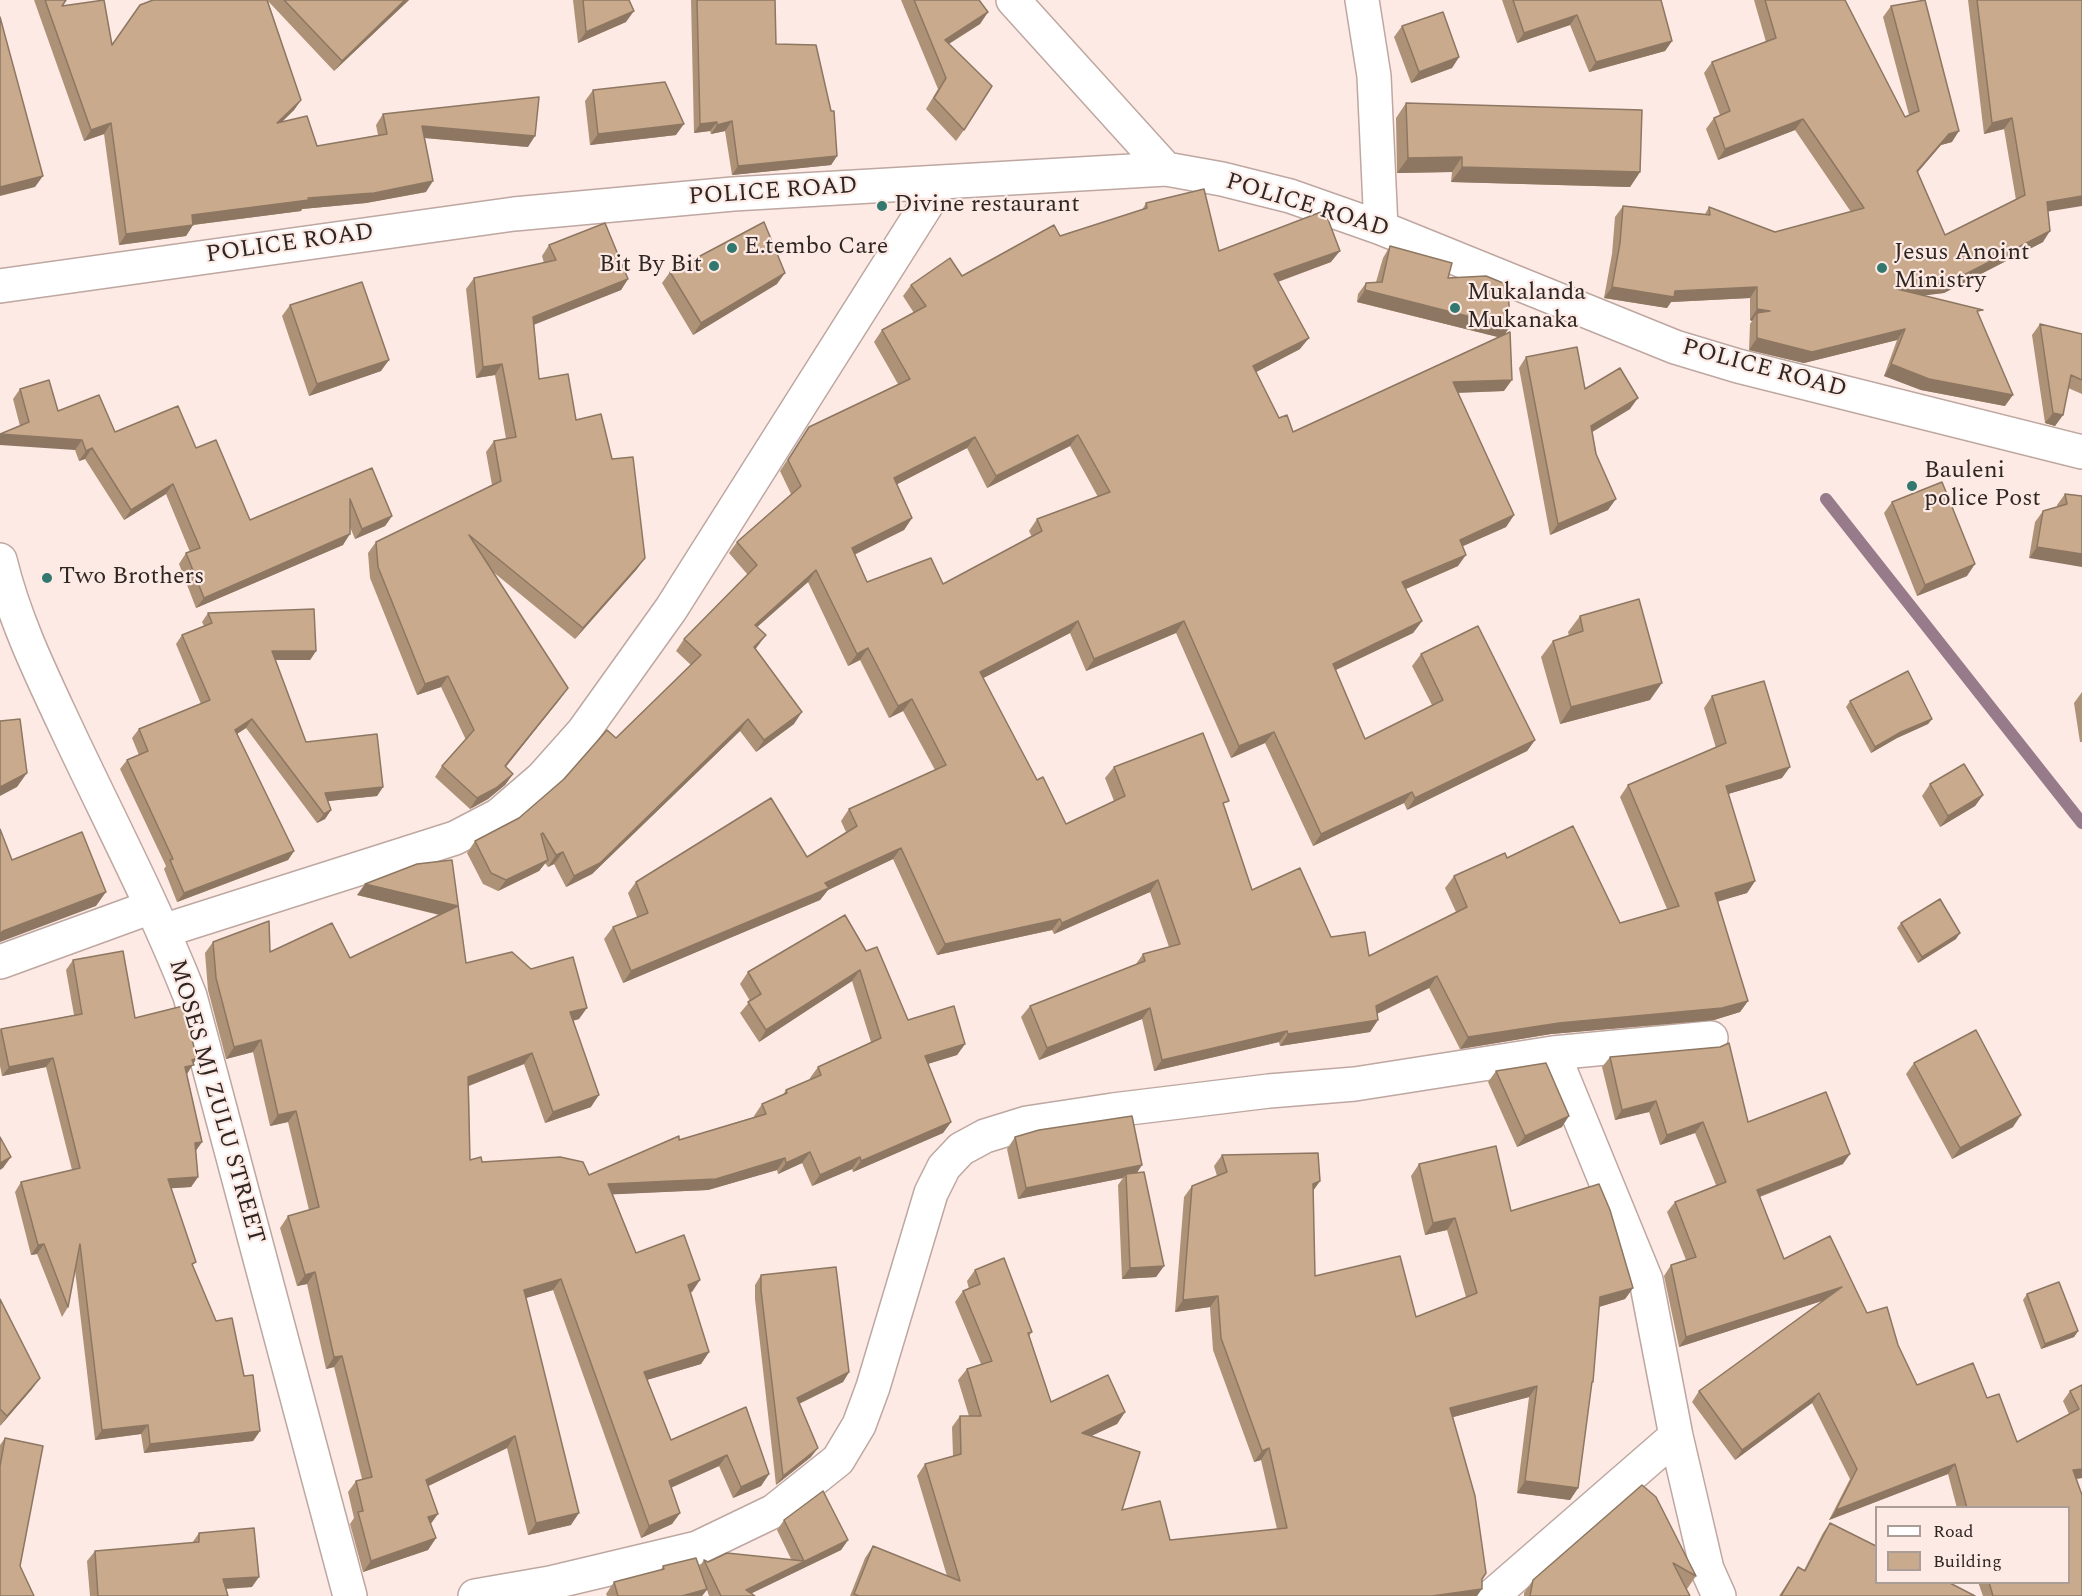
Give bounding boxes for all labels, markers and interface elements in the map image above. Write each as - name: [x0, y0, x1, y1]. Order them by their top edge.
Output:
- street label: POLICE ROAD: [1222, 169, 1392, 245]
- street label: POLICE ROAD: [688, 173, 858, 213]
- place label: Divine restaurant: [894, 192, 1080, 220]
- marker: Divine restaurant: [875, 199, 889, 213]
- street label: POLICE ROAD: [204, 219, 376, 271]
- place label: E.tembo Care: [744, 234, 888, 262]
- place label: Jesus Anoint Ministry: [1894, 240, 2030, 296]
- marker: E.tembo Care: [725, 241, 739, 255]
- place label: Bit By Bit: [599, 252, 702, 280]
- marker: Bit By Bit: [707, 259, 721, 273]
- marker: Jesus Anoint Ministry: [1875, 261, 1889, 275]
- place label: Mukalanda Mukanaka: [1467, 280, 1586, 336]
- marker: Mukalanda Mukanaka: [1448, 301, 1462, 315]
- street label: POLICE ROAD: [1679, 334, 1849, 406]
- place label: Bauleni police Post: [1924, 458, 2041, 514]
- marker: Bauleni police Post: [1905, 479, 1919, 493]
- place label: Two Brothers: [59, 564, 204, 592]
- marker: Two Brothers: [40, 571, 54, 585]
- street label: MOSES MJ ZULU STREET: [161, 956, 269, 1248]
- legend: [1875, 1506, 2070, 1584]
- text: Road: [1933, 1518, 1974, 1545]
- text: Building: [1933, 1548, 2002, 1575]

